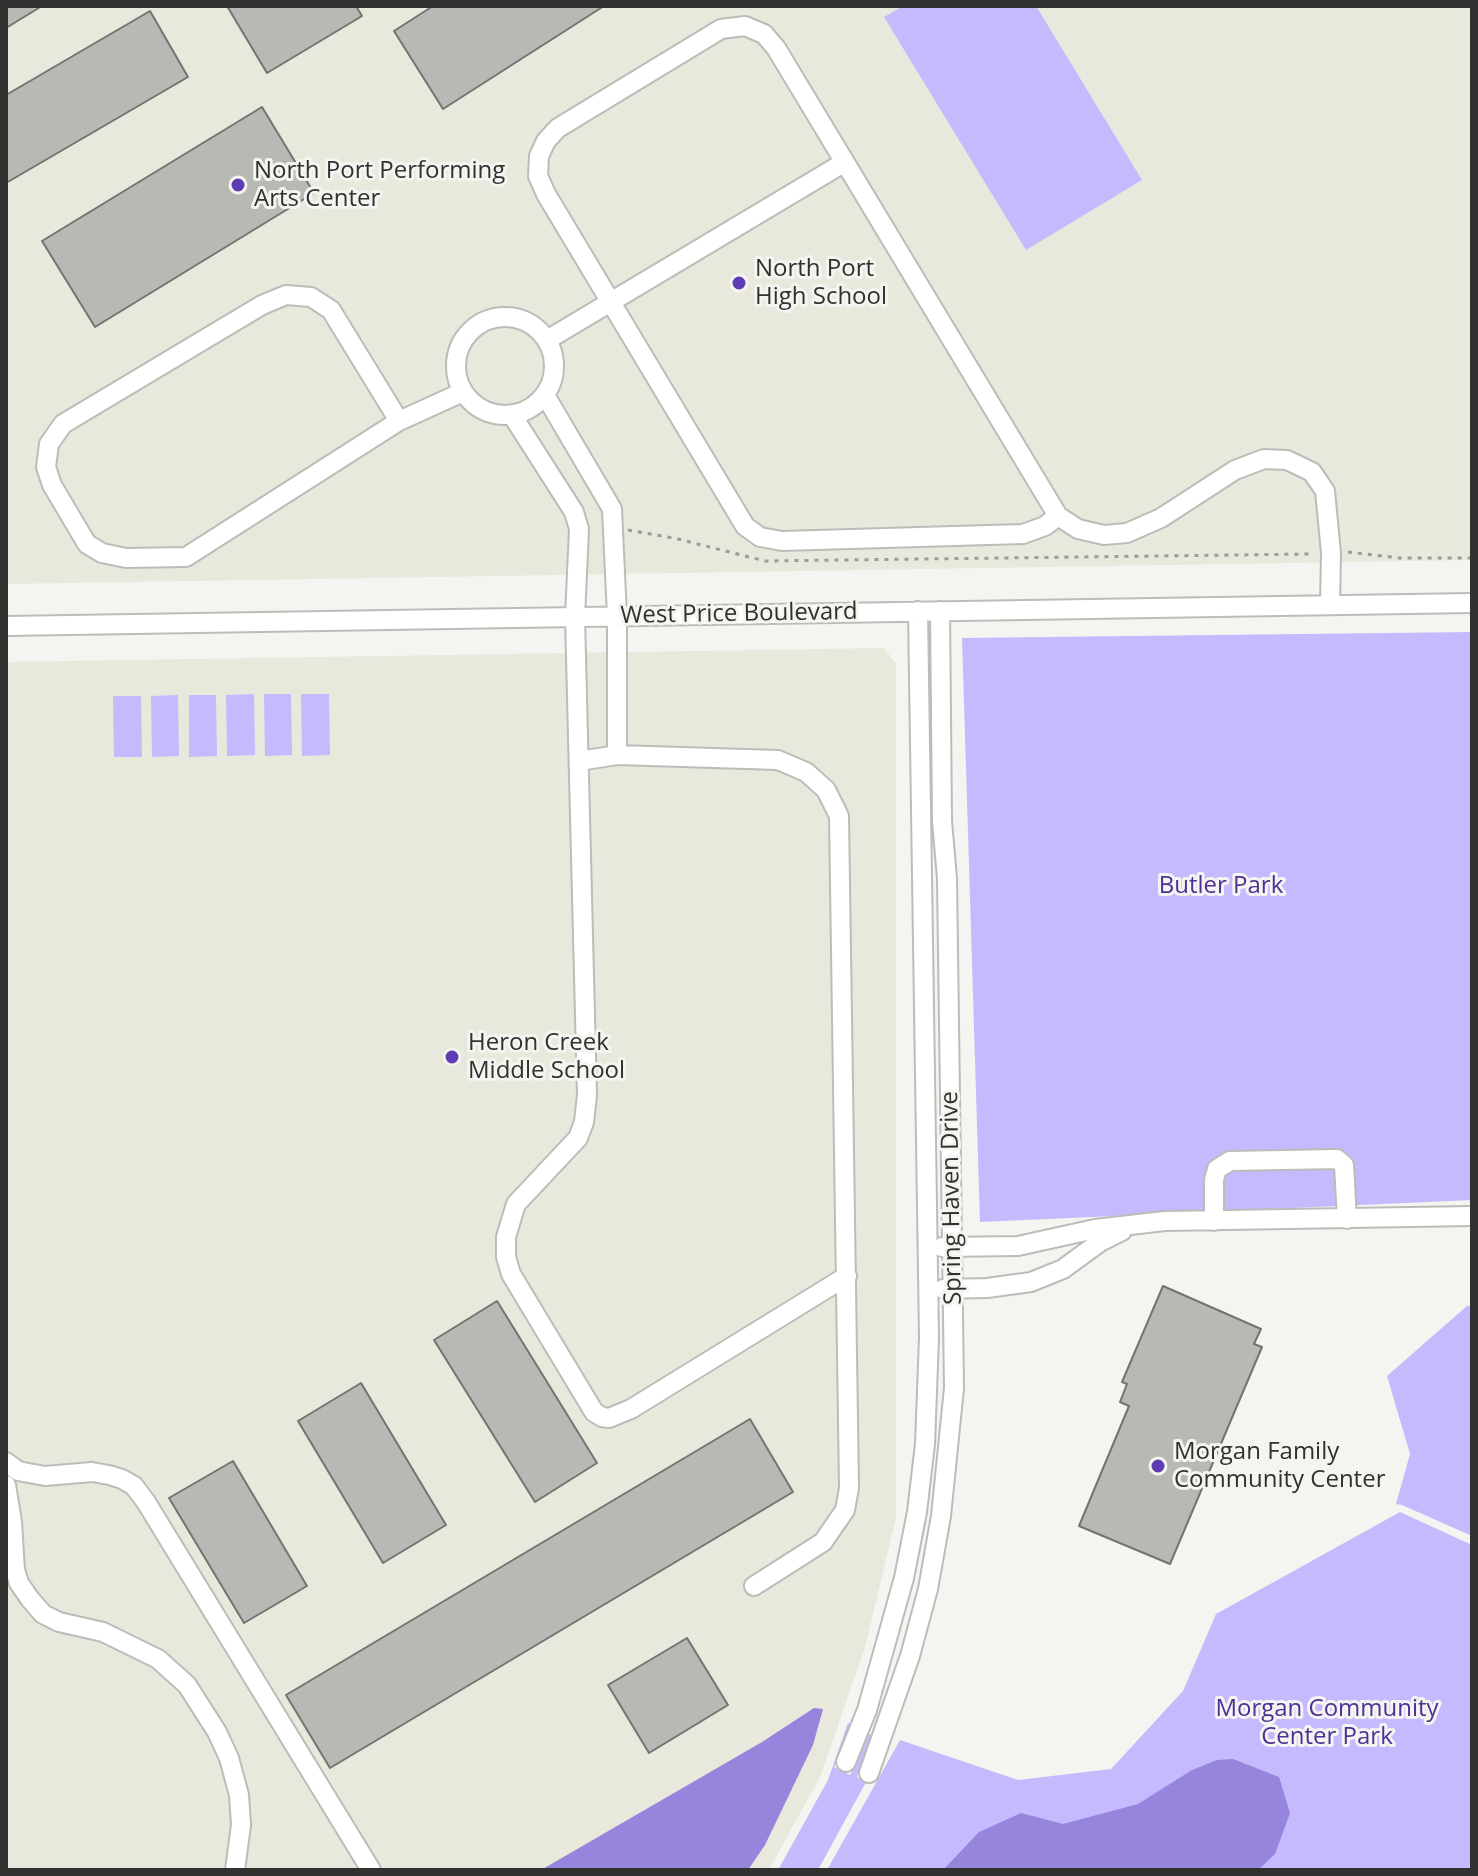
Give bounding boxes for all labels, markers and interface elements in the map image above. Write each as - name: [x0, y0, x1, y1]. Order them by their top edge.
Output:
- place label: North Port Performing Arts Center: [254, 157, 505, 213]
- marker: North Port Performing Arts Center: [229, 176, 247, 194]
- place label: North Port High School: [755, 255, 887, 311]
- marker: North Port High School: [730, 274, 748, 292]
- street label: West Price Boulevard: [620, 598, 858, 630]
- park label: Butler Park: [1159, 872, 1283, 900]
- place label: Heron Creek Middle School: [468, 1029, 625, 1085]
- marker: Heron Creek Middle School: [443, 1048, 461, 1066]
- street label: Spring Haven Drive: [936, 1091, 968, 1305]
- place label: Morgan Family Community Center: [1174, 1438, 1385, 1494]
- marker: Morgan Family Community Center: [1149, 1457, 1167, 1475]
- park label: Morgan Community Center Park: [1215, 1695, 1439, 1751]

